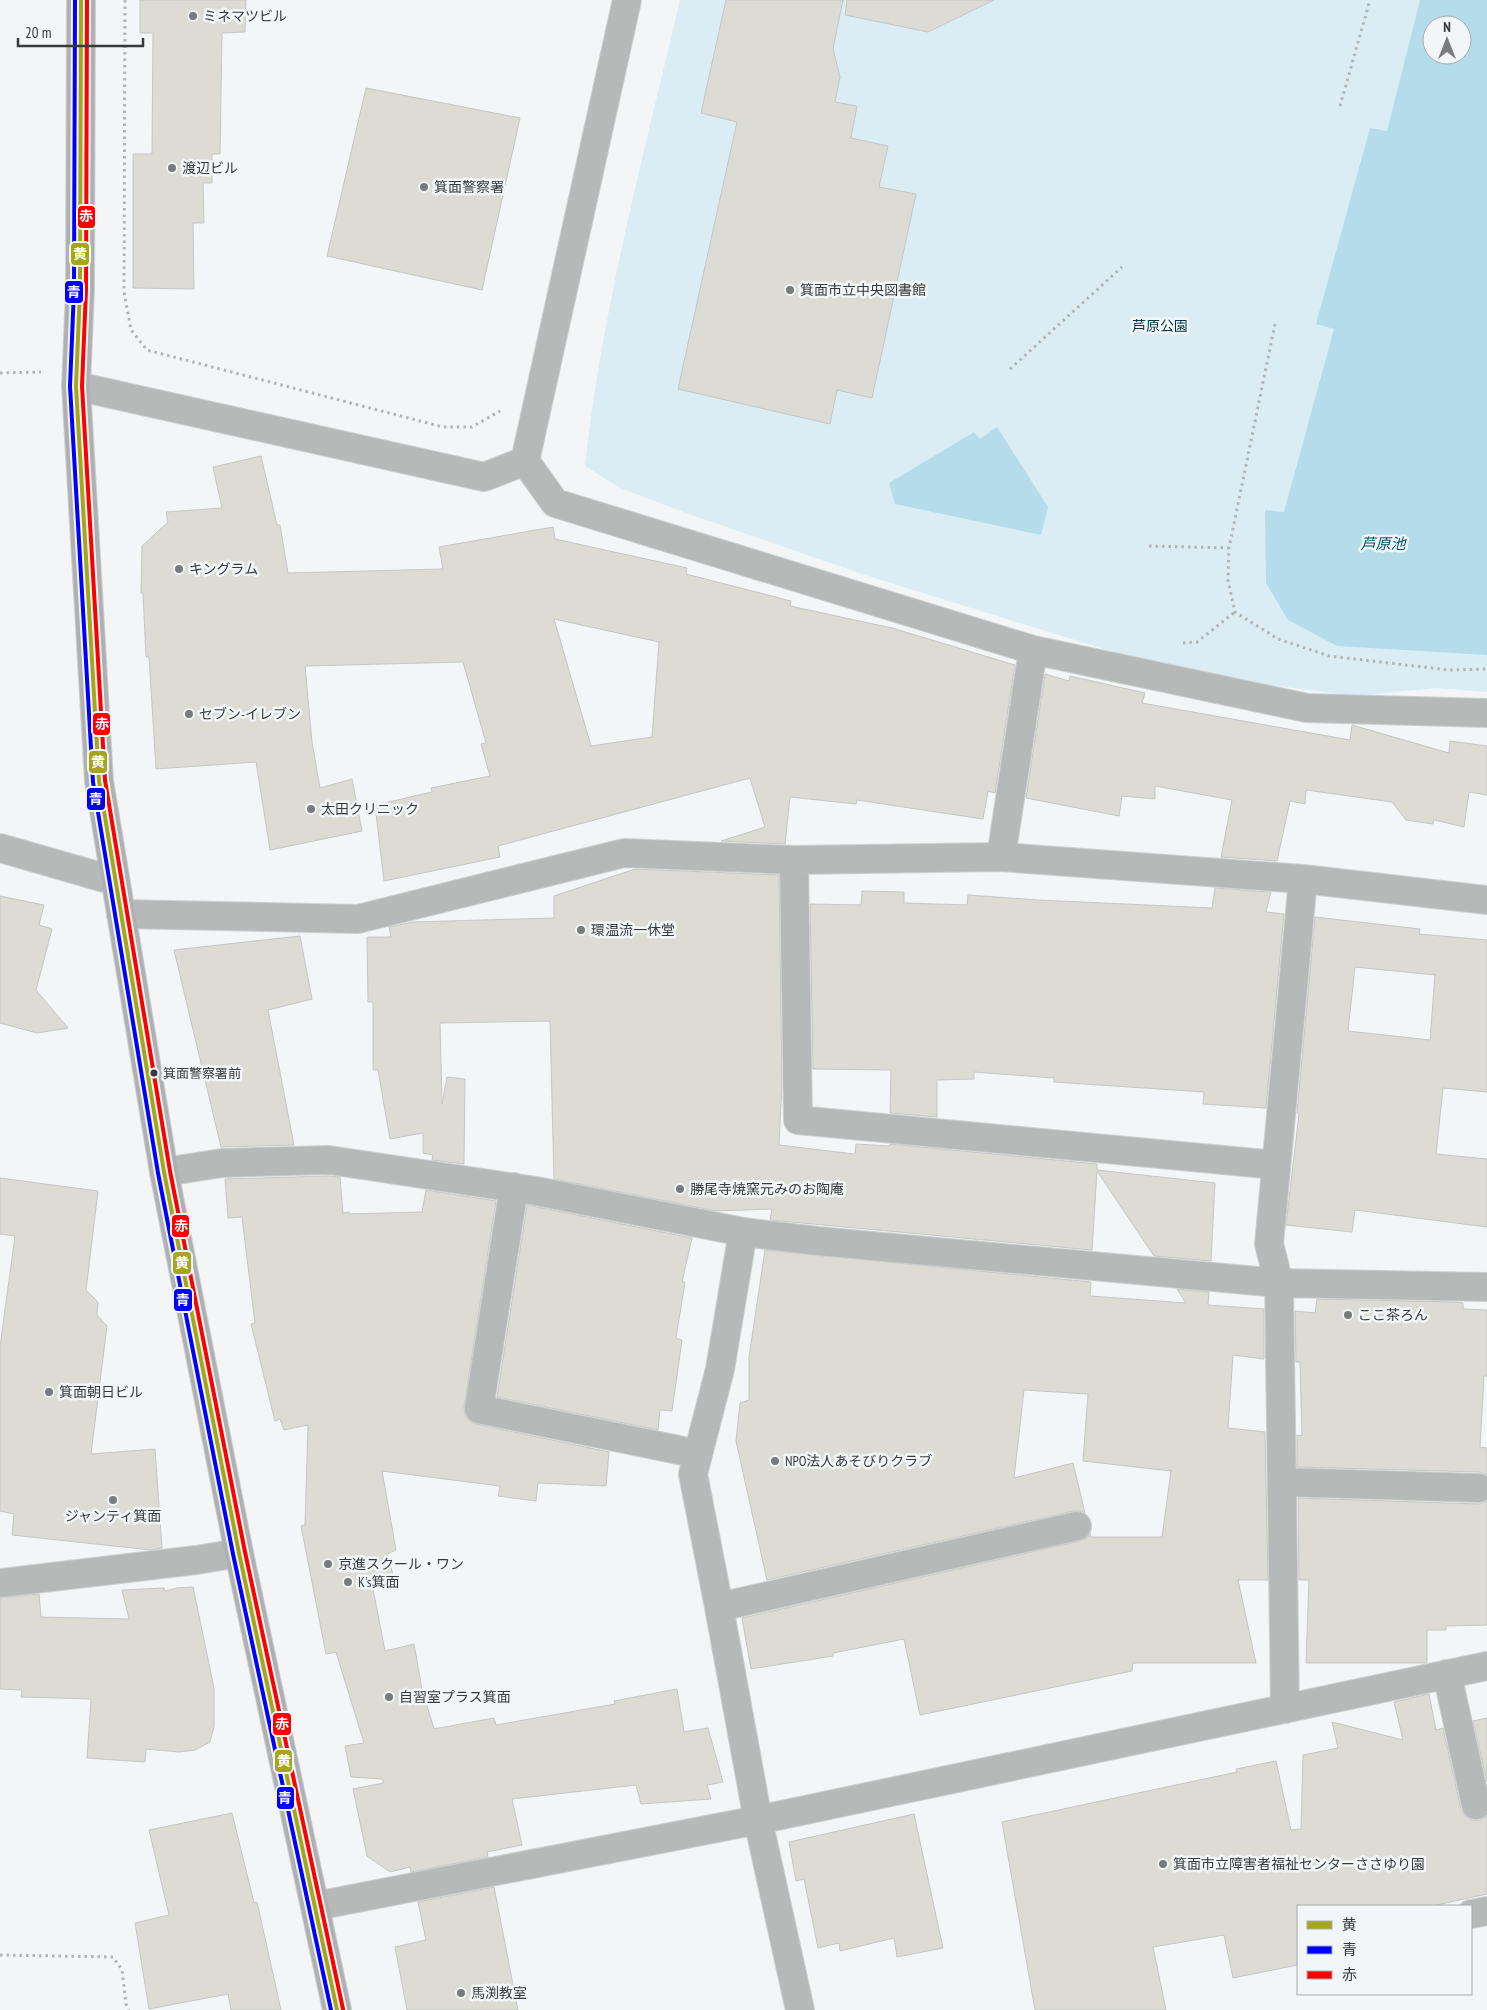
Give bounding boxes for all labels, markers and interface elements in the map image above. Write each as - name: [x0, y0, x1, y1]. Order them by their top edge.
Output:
- place label: ミネマツビル: [203, 7, 287, 25]
- marker: ミネマツビル: [187, 10, 199, 22]
- scale bar: [18, 15, 142, 47]
- north arrow: [1422, 15, 1472, 65]
- text: N: [1443, 18, 1451, 36]
- text: 20 m: [25, 23, 51, 42]
- place label: 渡辺ビル: [182, 159, 238, 177]
- marker: 渡辺ビル: [166, 162, 178, 174]
- place label: 箕面警察署: [434, 178, 504, 196]
- marker: 箕面警察署: [418, 181, 430, 193]
- line badge: 赤: [77, 205, 96, 229]
- text: 赤: [79, 207, 93, 225]
- line badge: 黄: [70, 242, 90, 266]
- text: 黄: [73, 245, 87, 263]
- line badge: 青: [64, 280, 84, 304]
- place label: 箕面市立中央図書館: [800, 281, 926, 299]
- text: 青: [67, 283, 81, 301]
- marker: 箕面市立中央図書館: [784, 284, 796, 296]
- park label: 芦原公園: [1132, 317, 1188, 335]
- water label: 芦原池: [1360, 534, 1407, 553]
- place label: キングラム: [189, 560, 258, 578]
- marker: キングラム: [173, 563, 185, 575]
- place label: セブン-イレブン: [199, 705, 301, 723]
- marker: セブン-イレブン: [183, 708, 195, 720]
- line badge: 赤: [92, 712, 111, 736]
- text: 赤: [95, 715, 109, 733]
- line badge: 黄: [88, 750, 108, 774]
- text: 黄: [91, 753, 105, 771]
- line badge: 青: [86, 787, 106, 811]
- text: 青: [89, 790, 103, 808]
- place label: 太田クリニック: [321, 800, 419, 818]
- marker: 太田クリニック: [305, 803, 317, 815]
- place label: 環温流一休堂: [591, 921, 675, 939]
- marker: 環温流一休堂: [575, 924, 587, 936]
- place label: 箕面警察署前: [163, 1065, 241, 1082]
- marker: 箕面警察署前: [149, 1068, 159, 1078]
- place label: 勝尾寺焼窯元みのお陶庵: [690, 1180, 844, 1198]
- marker: 勝尾寺焼窯元みのお陶庵: [674, 1183, 686, 1195]
- line badge: 赤: [171, 1214, 190, 1238]
- text: 赤: [174, 1217, 188, 1235]
- line badge: 黄: [172, 1251, 192, 1275]
- text: 黄: [175, 1254, 189, 1272]
- line badge: 青: [173, 1288, 193, 1312]
- text: 青: [176, 1291, 190, 1309]
- place label: ここ茶ろん: [1358, 1306, 1428, 1324]
- marker: ここ茶ろん: [1342, 1309, 1354, 1321]
- place label: 箕面朝日ビル: [59, 1383, 143, 1401]
- marker: 箕面朝日ビル: [43, 1386, 55, 1398]
- place label: NPO法人あそびりクラブ: [785, 1452, 932, 1470]
- marker: NPO法人あそびりクラブ: [769, 1455, 781, 1467]
- marker: ジャンティ箕面: [107, 1494, 119, 1506]
- place label: ジャンティ箕面: [65, 1507, 161, 1525]
- place label: 京進スクール・ワン: [338, 1555, 464, 1573]
- marker: 京進スクール・ワン: [322, 1558, 334, 1570]
- place label: K's箕面: [358, 1573, 399, 1591]
- marker: K's箕面: [342, 1576, 354, 1588]
- place label: 自習室プラス箕面: [399, 1688, 511, 1706]
- marker: 自習室プラス箕面: [383, 1691, 395, 1703]
- line badge: 赤: [272, 1712, 292, 1736]
- text: 赤: [275, 1715, 289, 1733]
- line badge: 黄: [274, 1749, 293, 1773]
- text: 黄: [277, 1752, 291, 1770]
- line badge: 青: [276, 1786, 295, 1810]
- text: 青: [278, 1789, 292, 1807]
- place label: 箕面市立障害者福祉センターささゆり園: [1173, 1855, 1425, 1873]
- marker: 箕面市立障害者福祉センターささゆり園: [1157, 1858, 1169, 1870]
- legend: [1297, 1905, 1472, 1995]
- text: 黄: [1342, 1915, 1357, 1934]
- text: 青: [1342, 1940, 1357, 1959]
- text: 赤: [1342, 1965, 1357, 1984]
- place label: 馬渕教室: [471, 1984, 527, 2002]
- marker: 馬渕教室: [455, 1987, 467, 1999]

